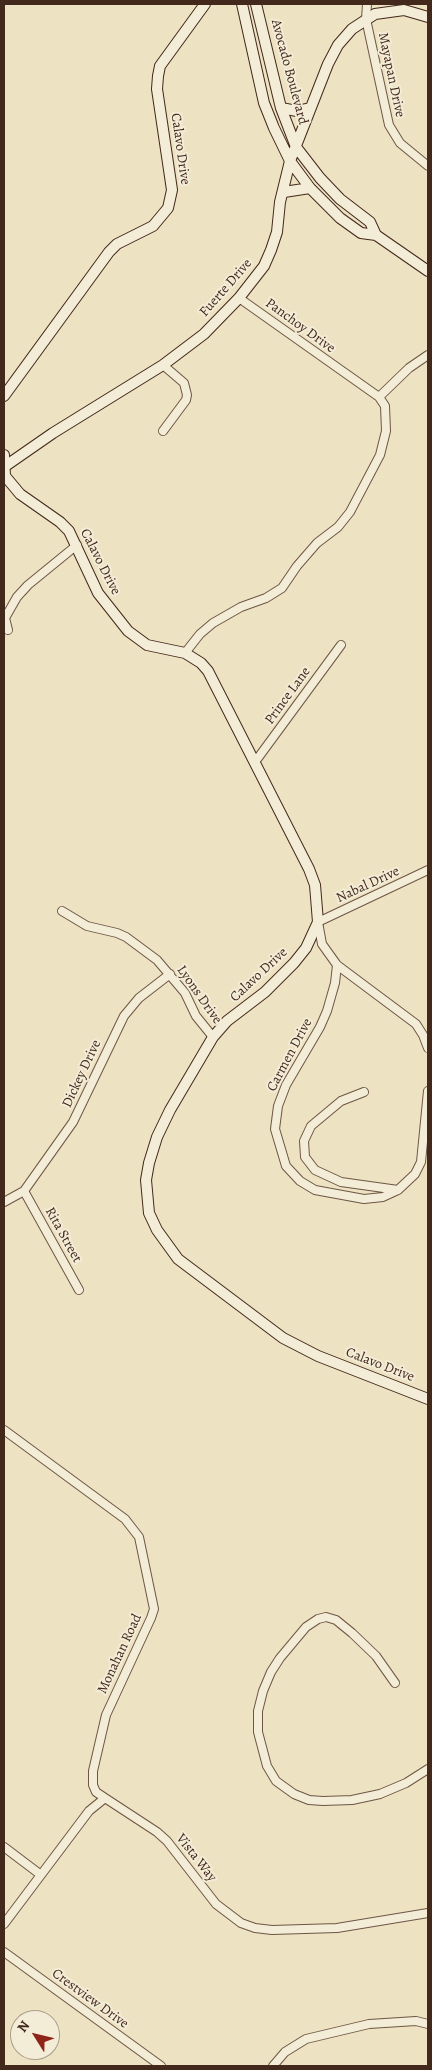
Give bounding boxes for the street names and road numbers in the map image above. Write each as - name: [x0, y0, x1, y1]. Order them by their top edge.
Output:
- street label: Avocado Boulevard: [267, 18, 311, 126]
- street label: Mayapan Drive: [374, 31, 408, 119]
- street label: Calavo Drive: [167, 112, 193, 186]
- street label: Fuerte Drive: [196, 256, 256, 320]
- street label: Panchoy Drive: [262, 295, 338, 357]
- street label: Calavo Drive: [76, 526, 124, 598]
- street label: Prince Lane: [262, 664, 314, 728]
- street label: Nabal Drive: [334, 863, 402, 907]
- street label: Calavo Drive: [227, 944, 291, 1006]
- street label: Lyons Drive: [173, 963, 225, 1027]
- street label: Carmen Drive: [264, 1016, 316, 1094]
- street label: Dickey Drive: [59, 1037, 105, 1111]
- street label: Rita Street: [41, 1204, 85, 1266]
- street label: Calavo Drive: [343, 1344, 417, 1386]
- street label: Monahan Road: [94, 1611, 146, 1697]
- street label: Vista Way: [172, 1831, 220, 1885]
- street label: Crestview Drive: [48, 1966, 132, 2032]

